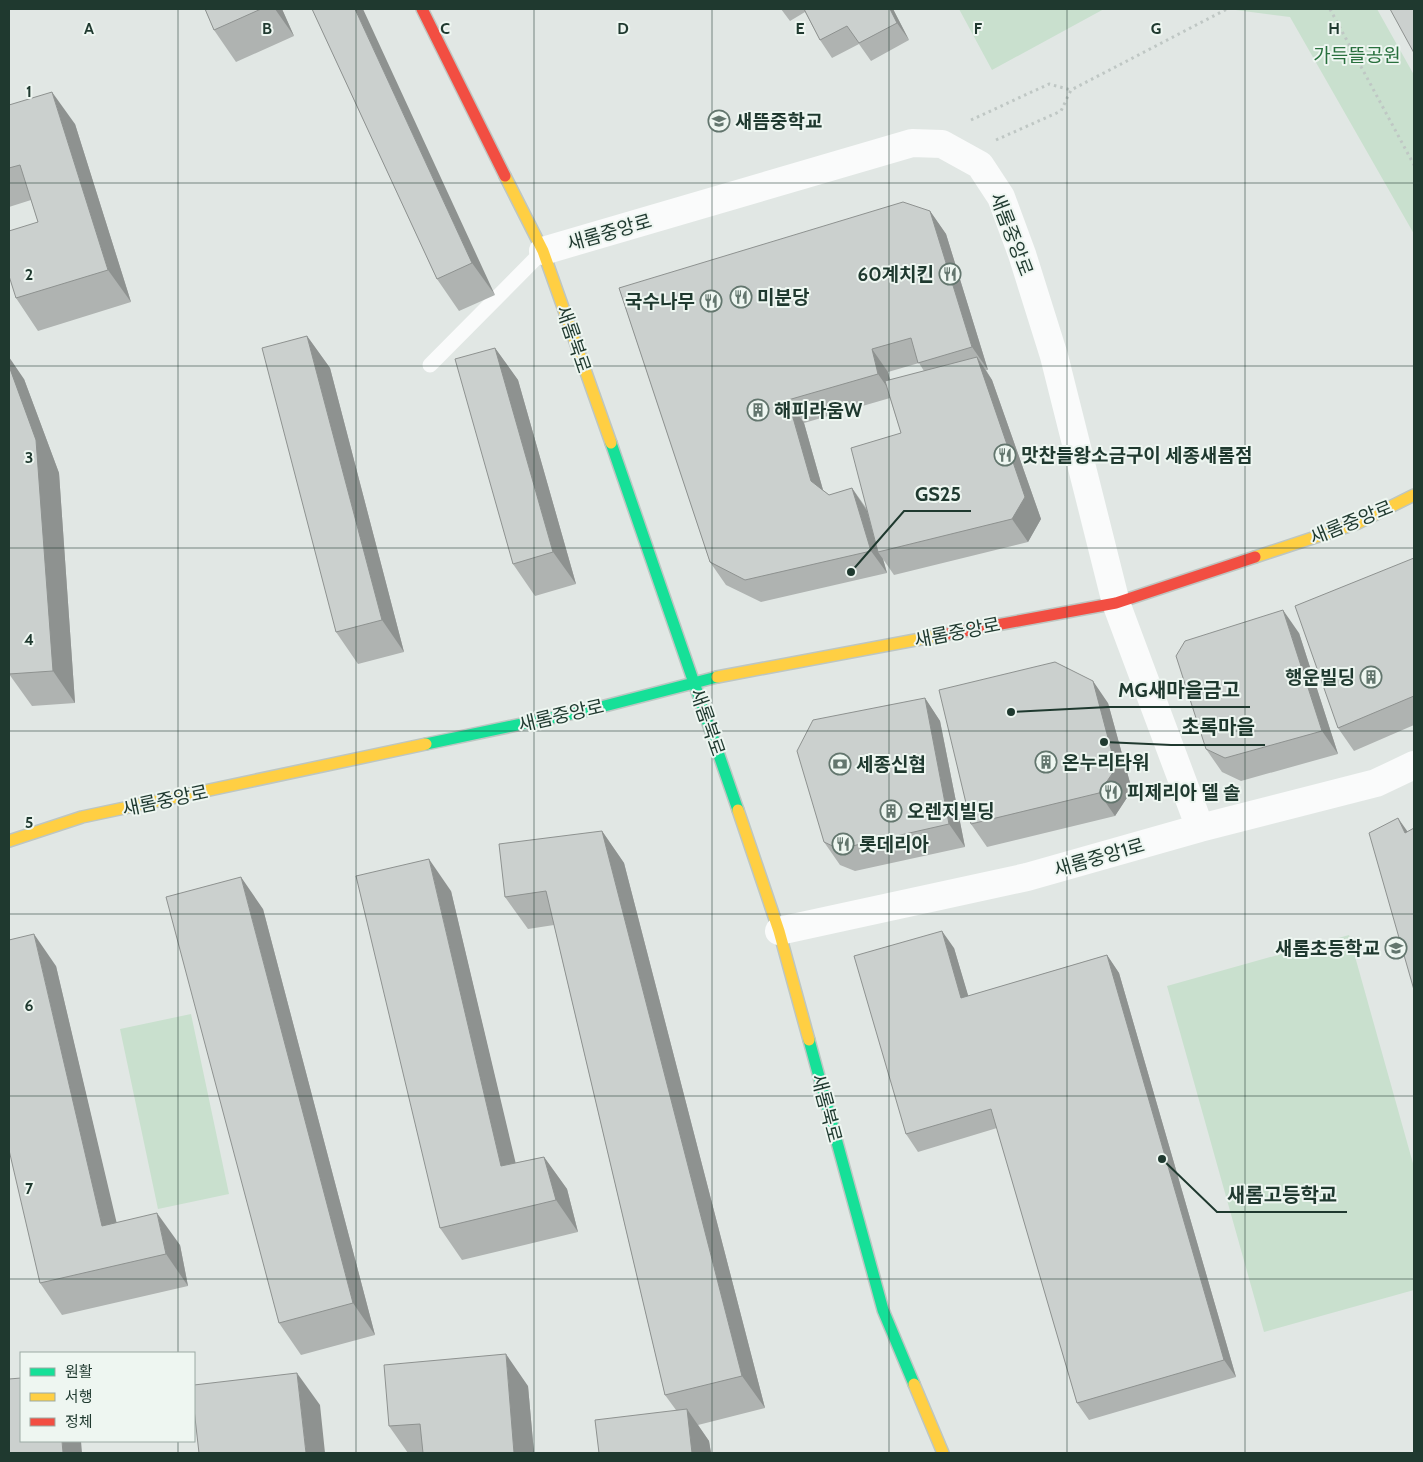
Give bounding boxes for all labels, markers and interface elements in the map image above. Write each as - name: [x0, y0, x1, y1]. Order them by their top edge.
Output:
- text: A: [84, 19, 94, 38]
- text: B: [262, 19, 272, 38]
- text: C: [440, 19, 450, 38]
- text: D: [617, 19, 629, 38]
- text: E: [795, 19, 805, 38]
- text: F: [974, 19, 983, 38]
- text: G: [1151, 19, 1161, 38]
- text: H: [1328, 19, 1340, 38]
- park label: 가득뜰공원: [1313, 44, 1401, 67]
- text: 1: [26, 82, 32, 101]
- school or university icon: 새뜸중학교: [707, 109, 731, 133]
- place label: 새뜸중학교: [735, 110, 822, 133]
- street label: 새롬중앙로: [985, 189, 1038, 279]
- street label: 새롬중앙로: [564, 209, 654, 256]
- restaurant icon: 60계치킨: [938, 262, 962, 286]
- place label: 60계치킨: [857, 263, 934, 286]
- text: 2: [25, 265, 33, 284]
- restaurant icon: 미분당: [729, 285, 753, 309]
- place label: 미분당: [757, 286, 810, 309]
- restaurant icon: 국수나무: [699, 289, 723, 313]
- place label: 국수나무: [625, 290, 695, 313]
- street label: 새롬북로: [551, 302, 596, 376]
- building icon: 해피라움W: [746, 398, 770, 422]
- place label: 해피라움W: [774, 399, 863, 422]
- restaurant icon: 맛찬들왕소금구이 세종새롬점: [993, 443, 1017, 467]
- place label: 맛찬들왕소금구이 세종새롬점: [1021, 444, 1253, 467]
- text: 3: [25, 448, 33, 467]
- callout: GS25: [904, 476, 971, 511]
- text: GS25: [915, 482, 961, 506]
- street label: 새롬중앙로: [1306, 495, 1396, 549]
- street label: 새롬중앙로: [912, 613, 1002, 652]
- text: 4: [24, 630, 34, 649]
- building icon: 행운빌딩: [1359, 665, 1383, 689]
- place label: 행운빌딩: [1285, 666, 1355, 689]
- callout: MG새마을금고: [1108, 672, 1250, 707]
- text: MG새마을금고: [1118, 678, 1240, 702]
- street label: 새롬북로: [685, 685, 730, 759]
- street label: 새롬중앙로: [516, 694, 606, 737]
- callout: 초록마을: [1171, 710, 1265, 745]
- text: 초록마을: [1181, 715, 1255, 739]
- building icon: 온누리타워: [1034, 750, 1058, 774]
- place label: 온누리타워: [1062, 751, 1149, 774]
- bank icon: 세종신협: [828, 752, 852, 776]
- place label: 세종신협: [856, 753, 926, 776]
- street label: 새롬중앙로: [120, 780, 210, 821]
- restaurant icon: 피제리아 델 솔: [1099, 780, 1123, 804]
- place label: 피제리아 델 솔: [1127, 781, 1240, 804]
- building icon: 오렌지빌딩: [879, 799, 903, 823]
- place label: 오렌지빌딩: [907, 800, 994, 823]
- text: 5: [25, 813, 33, 832]
- restaurant icon: 롯데리아: [831, 832, 855, 856]
- place label: 롯데리아: [859, 833, 929, 856]
- street label: 새롬중앙1로: [1051, 834, 1147, 881]
- school or university icon: 새롬초등학교: [1384, 936, 1408, 960]
- place label: 새롬초등학교: [1275, 937, 1380, 960]
- text: 6: [25, 996, 34, 1015]
- street label: 새롬북로: [806, 1071, 847, 1145]
- callout: 새롬고등학교: [1217, 1177, 1347, 1212]
- text: 7: [25, 1179, 34, 1198]
- text: 새롬고등학교: [1227, 1183, 1337, 1207]
- legend: [20, 1352, 195, 1442]
- text: 원활: [65, 1363, 93, 1381]
- text: 서행: [65, 1388, 93, 1406]
- text: 정체: [65, 1413, 93, 1431]

